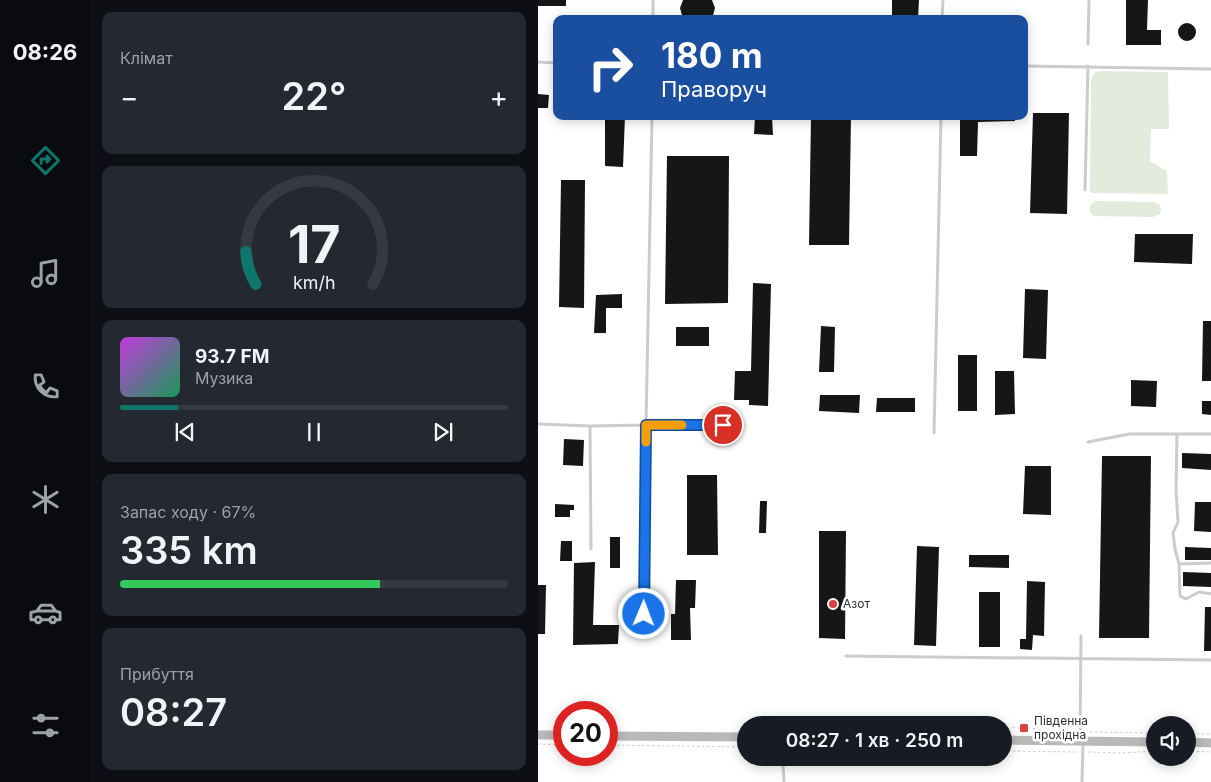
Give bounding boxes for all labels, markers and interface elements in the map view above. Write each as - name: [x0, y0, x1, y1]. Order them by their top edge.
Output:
- text: 180 m: [661, 34, 763, 76]
- icon: right: [578, 35, 643, 100]
- text: 08:26: [13, 39, 77, 65]
- text: Клімат: [120, 48, 173, 68]
- text: 22°: [282, 73, 346, 119]
- text: Праворуч: [661, 76, 767, 102]
- text: −: [120, 80, 139, 114]
- text: +: [489, 80, 508, 114]
- icon: directions: [28, 143, 63, 178]
- text: 17: [288, 213, 340, 276]
- icon: music: [28, 256, 63, 291]
- text: km/h: [293, 272, 335, 293]
- text: 93.7 FM: [195, 345, 269, 368]
- text: Музика: [195, 368, 253, 388]
- icon: phone: [28, 369, 63, 404]
- pin: [702, 404, 744, 446]
- icon: arrive: [709, 411, 737, 439]
- icon: previous: [171, 418, 199, 446]
- icon: pause: [300, 418, 328, 446]
- icon: next: [429, 418, 457, 446]
- icon: climate: [28, 482, 63, 517]
- text: Запас ходу · 67%: [120, 502, 256, 522]
- text: 335 km: [120, 527, 258, 573]
- position arrow: [617, 587, 669, 639]
- icon: car: [28, 595, 63, 630]
- place label: Азот: [843, 596, 870, 611]
- marker: Азот: [827, 598, 839, 610]
- text: Прибуття: [120, 664, 194, 684]
- text: 08:27: [120, 689, 227, 735]
- speed limit sign: 20: [553, 701, 618, 766]
- icon: filters: [28, 708, 63, 743]
- place label: Південна прохідна: [1034, 713, 1088, 742]
- map controls: [1146, 716, 1196, 766]
- button: sound: [1146, 716, 1196, 766]
- marker: Південна прохідна: [1018, 722, 1030, 734]
- text: 08:27 · 1 хв · 250 m: [786, 729, 963, 752]

